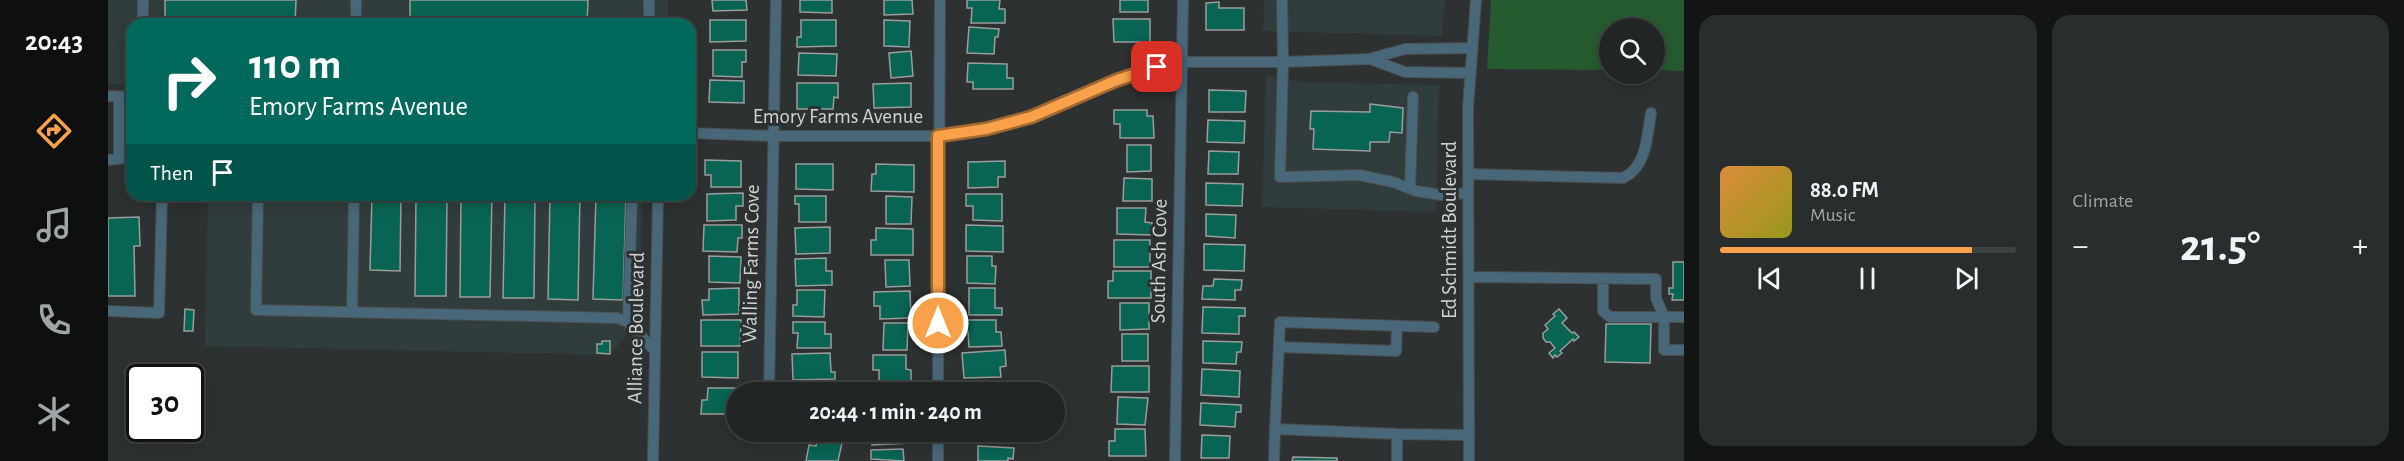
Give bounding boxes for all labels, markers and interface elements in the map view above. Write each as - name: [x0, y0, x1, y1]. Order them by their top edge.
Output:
- map controls: [1599, 18, 1665, 84]
- button: search: [1599, 18, 1665, 84]
- text: 20:43: [25, 28, 83, 55]
- pin: [1131, 41, 1182, 92]
- icon: right: [150, 42, 228, 120]
- text: 110 m: [249, 44, 341, 86]
- icon: arrive: [1140, 50, 1173, 83]
- text: Emory Farms Avenue: [249, 93, 468, 120]
- street label: Emory Farms Avenue: [753, 106, 923, 127]
- icon: directions: [33, 110, 75, 152]
- street label: Ed Schmidt Boulevard: [1439, 141, 1460, 319]
- icon: arrive: [206, 156, 239, 189]
- text: Then: [150, 162, 194, 184]
- text: 88.0 FM: [1810, 179, 1879, 201]
- street label: Walling Farms Cove: [739, 184, 763, 344]
- text: Climate: [2073, 191, 2133, 211]
- street label: South Ash Cove: [1147, 198, 1171, 324]
- icon: music: [33, 204, 75, 246]
- text: Music: [1810, 205, 1856, 225]
- text: 21.5°: [2180, 224, 2260, 269]
- text: −: [2073, 230, 2088, 263]
- text: +: [2352, 230, 2368, 263]
- street label: Alliance Boulevard: [624, 252, 648, 404]
- icon: previous: [1753, 262, 1786, 295]
- icon: pause: [1851, 262, 1884, 295]
- icon: next: [1950, 262, 1983, 295]
- position arrow: [906, 291, 970, 355]
- icon: phone: [33, 299, 75, 341]
- speed limit sign: 30: [126, 364, 204, 442]
- icon: climate: [33, 393, 75, 435]
- text: 20:44 · 1 min · 240 m: [809, 401, 982, 423]

